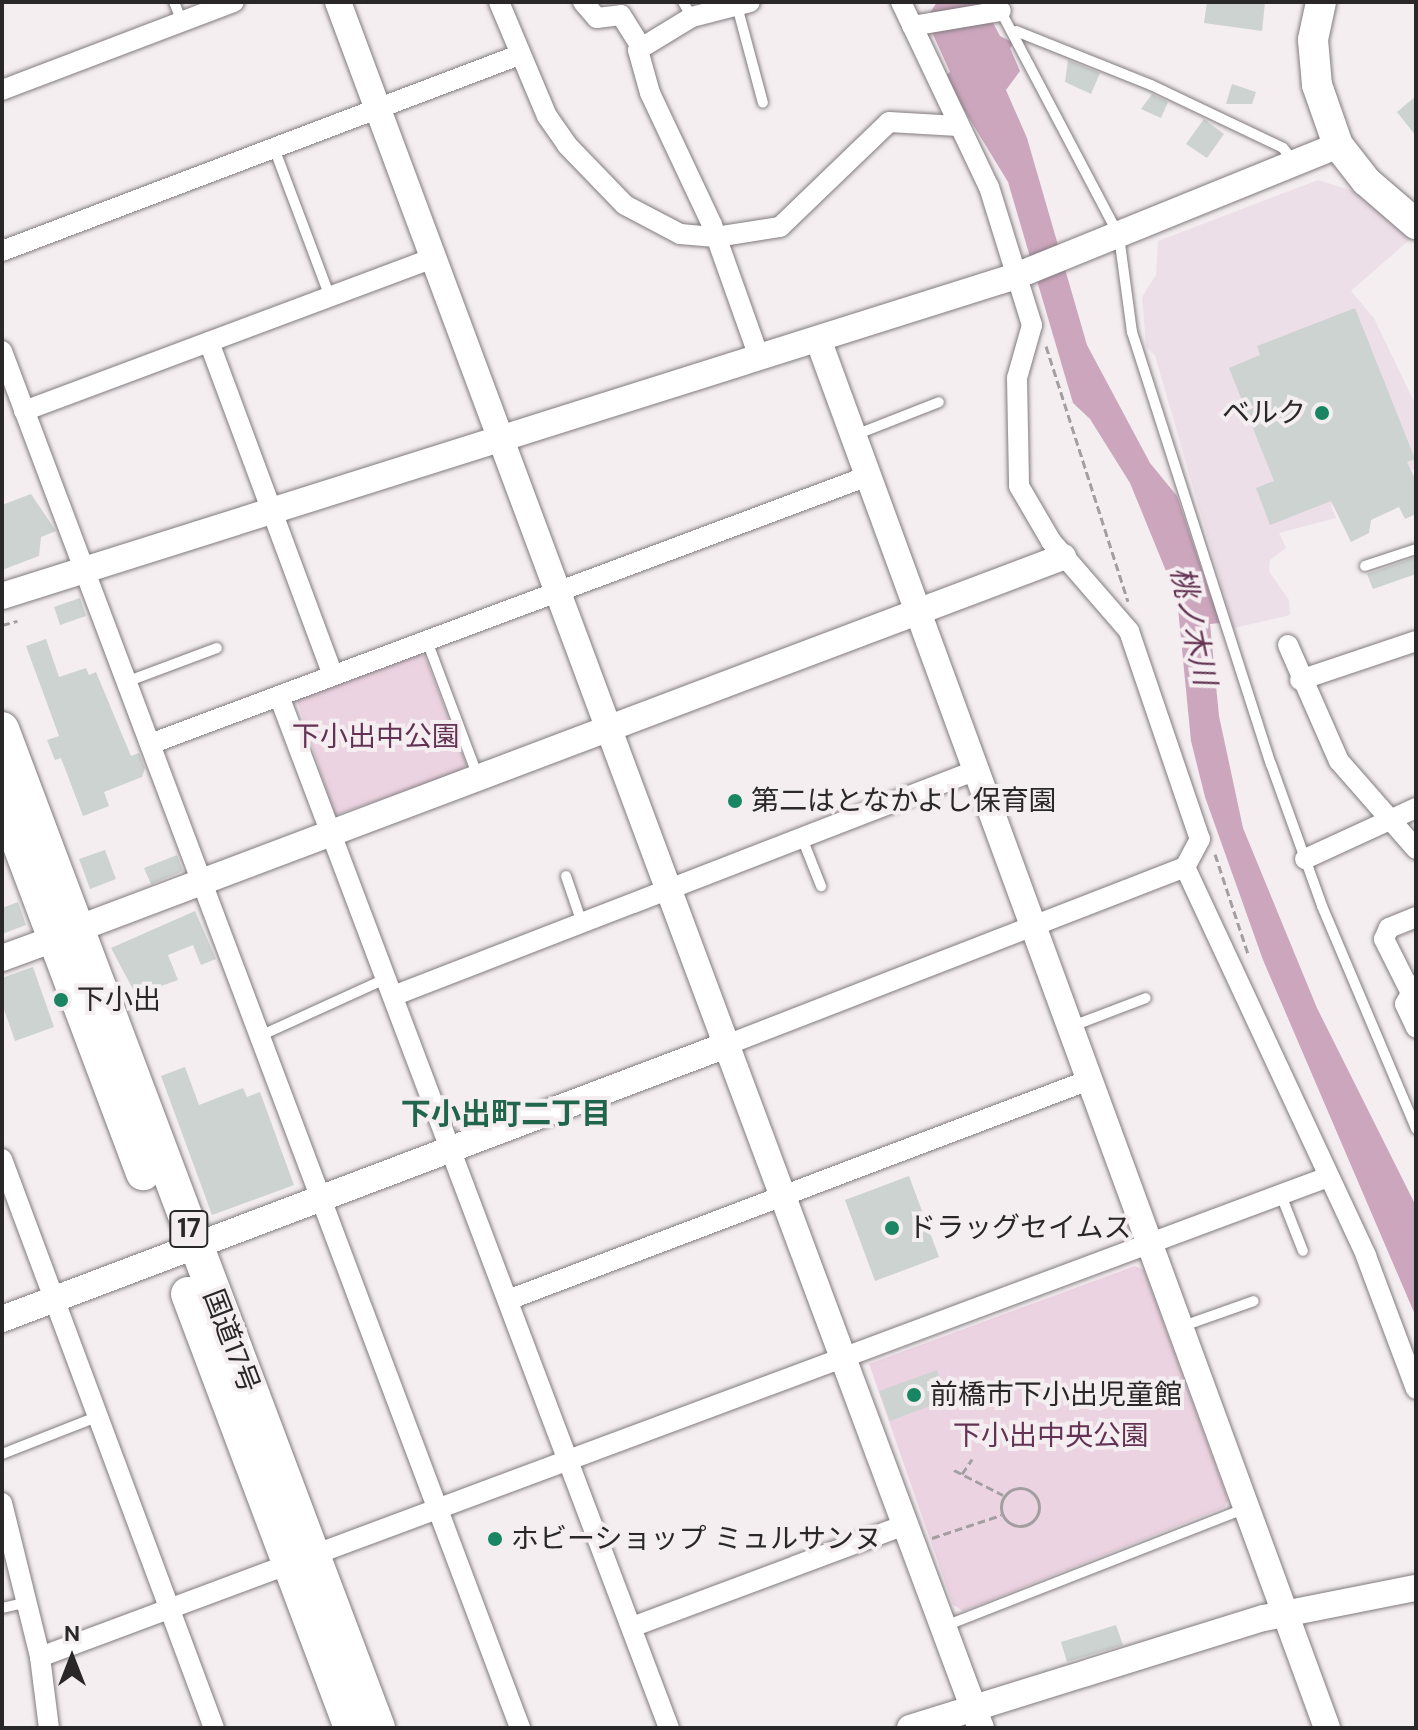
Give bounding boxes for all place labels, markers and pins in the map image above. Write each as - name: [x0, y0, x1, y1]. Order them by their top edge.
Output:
- place label: ベルク: [1222, 396, 1306, 430]
- marker: ベルク: [1313, 404, 1331, 422]
- place label: 第二はとなかよし保育園: [751, 784, 1059, 818]
- marker: 第二はとなかよし保育園: [726, 792, 744, 810]
- place label: 下小出: [77, 983, 161, 1017]
- marker: 下小出: [52, 991, 70, 1009]
- place label: ドラッグセイムス: [908, 1211, 1132, 1245]
- marker: ドラッグセイムス: [883, 1219, 901, 1237]
- place label: 前橋市下小出児童館: [930, 1378, 1182, 1412]
- marker: 前橋市下小出児童館: [905, 1386, 923, 1404]
- place label: ホビーショップ ミュルサンヌ: [511, 1522, 882, 1556]
- marker: ホビーショップ ミュルサンヌ: [486, 1530, 504, 1548]

